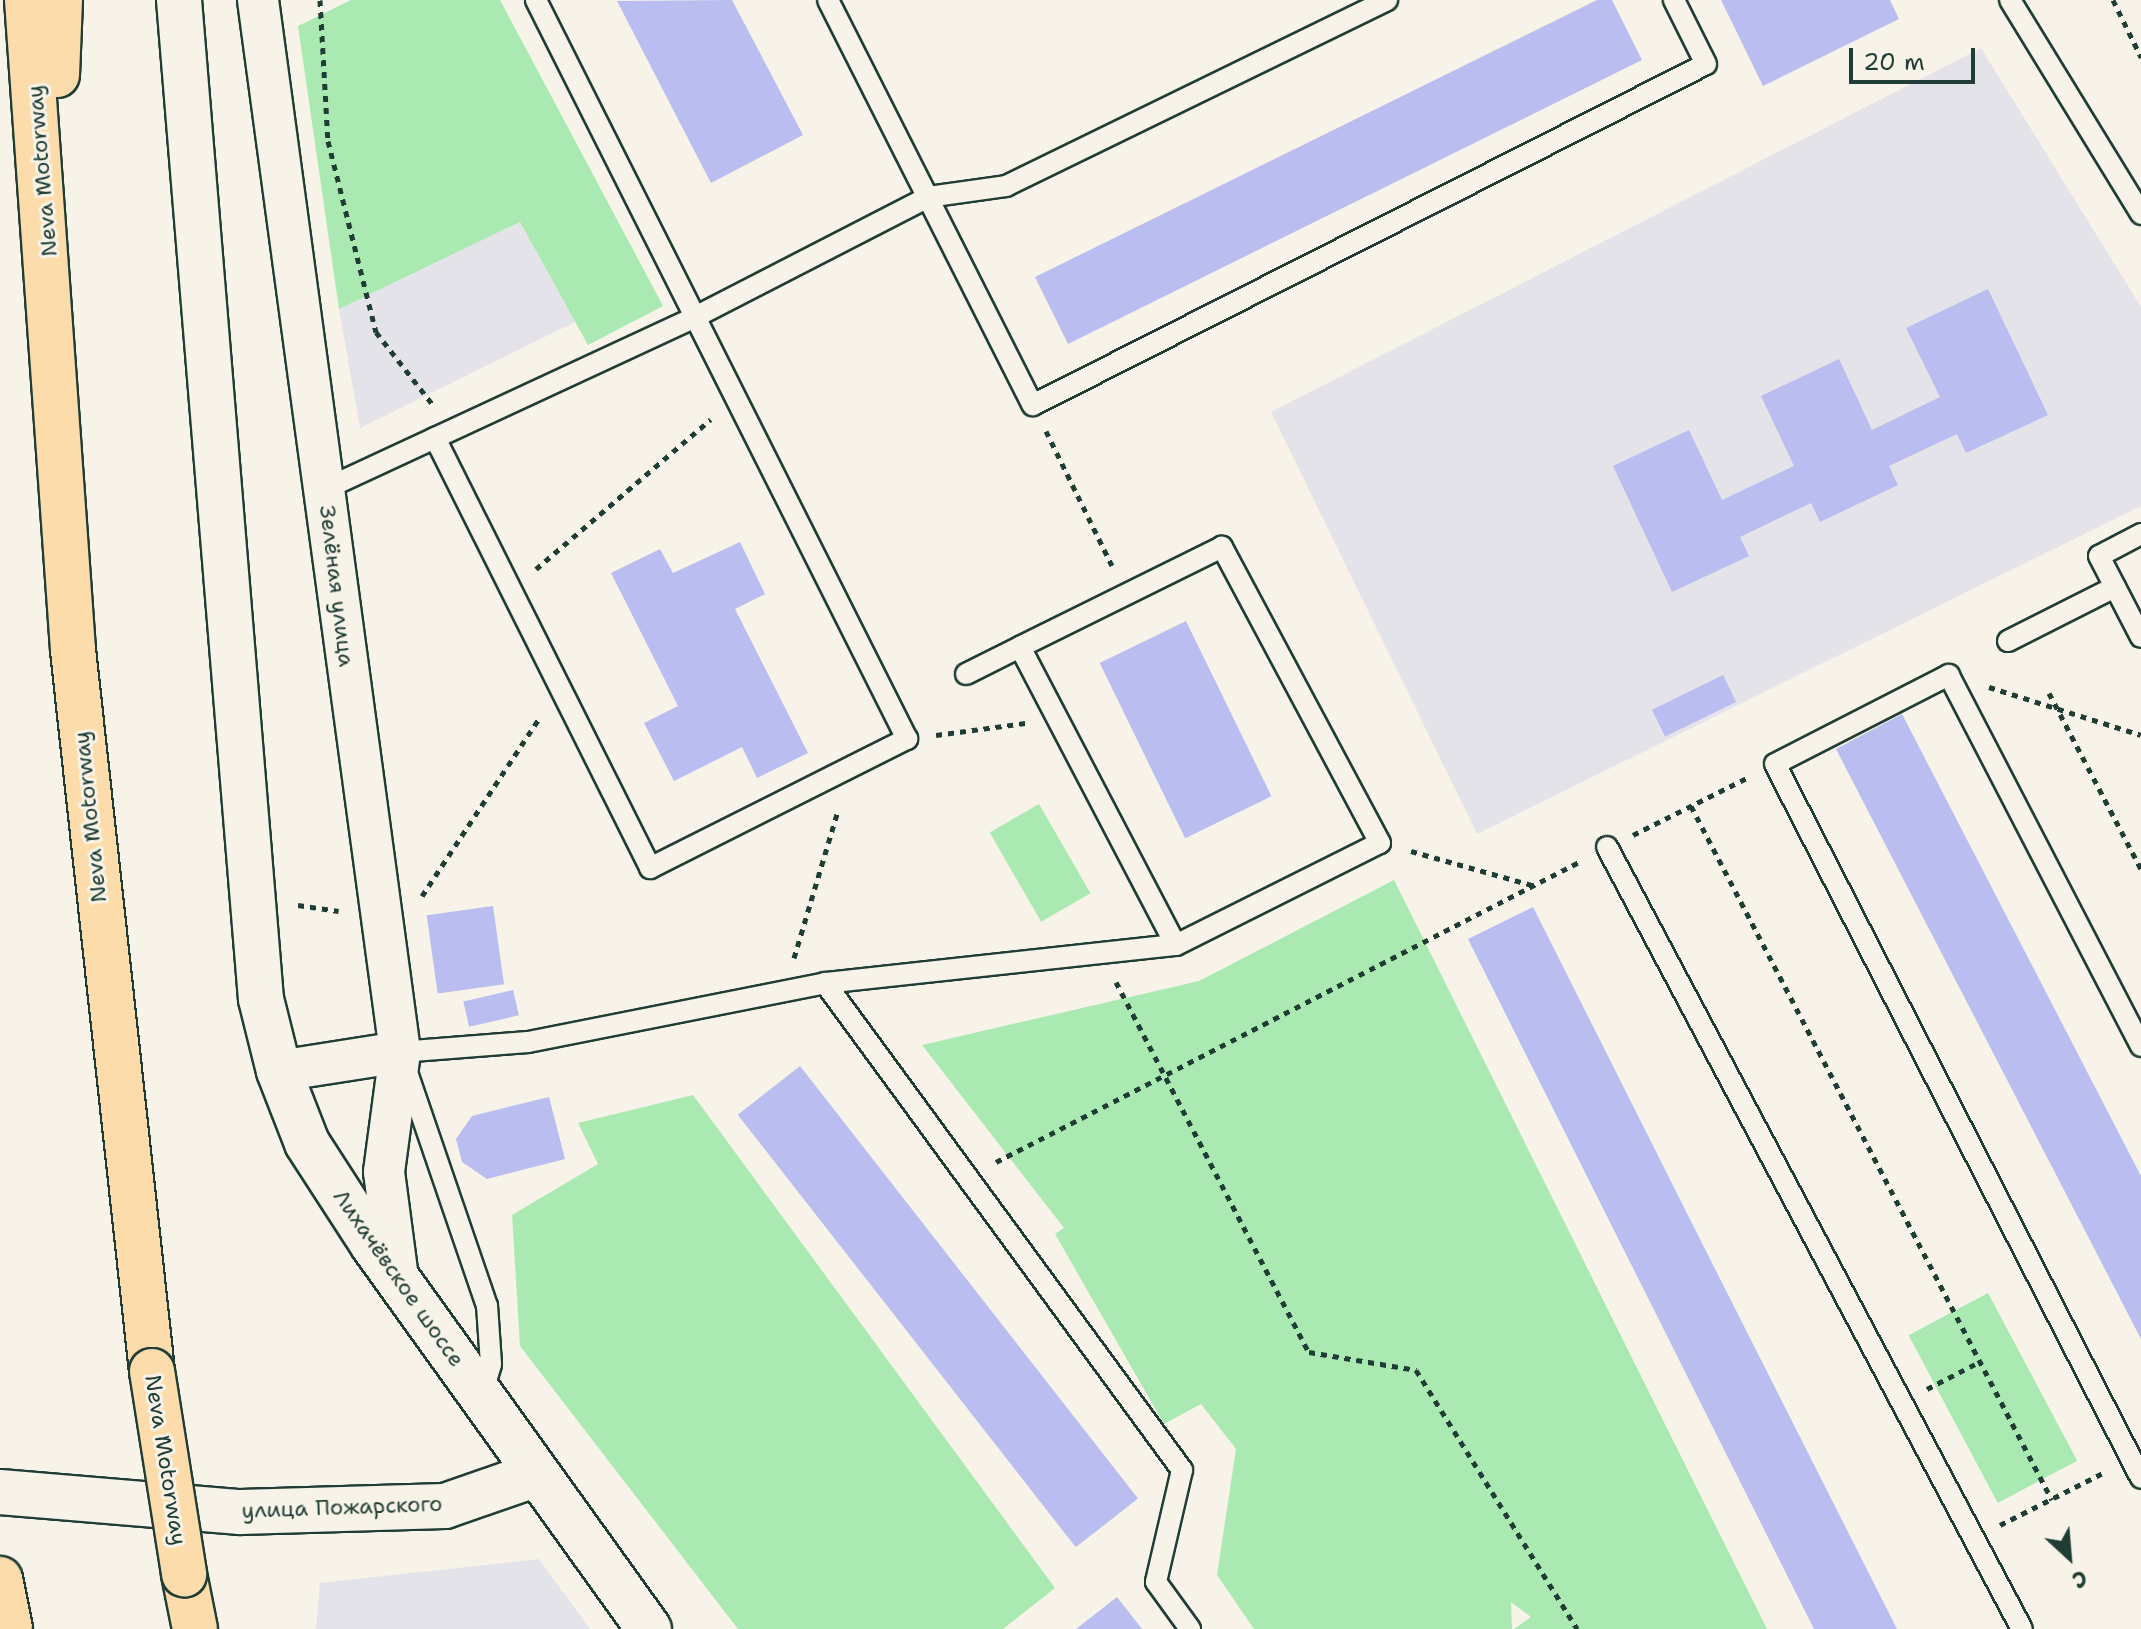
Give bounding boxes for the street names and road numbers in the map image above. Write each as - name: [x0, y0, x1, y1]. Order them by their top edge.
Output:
- street label: Neva Motorway: [21, 84, 63, 258]
- street label: Зелёная улица: [314, 504, 360, 668]
- street label: Neva Motorway: [68, 730, 112, 904]
- street label: Лихачёвское шоссе: [328, 1184, 470, 1372]
- street label: Neva Motorway: [139, 1373, 193, 1547]
- street label: улица Пожарского: [241, 1490, 443, 1524]

